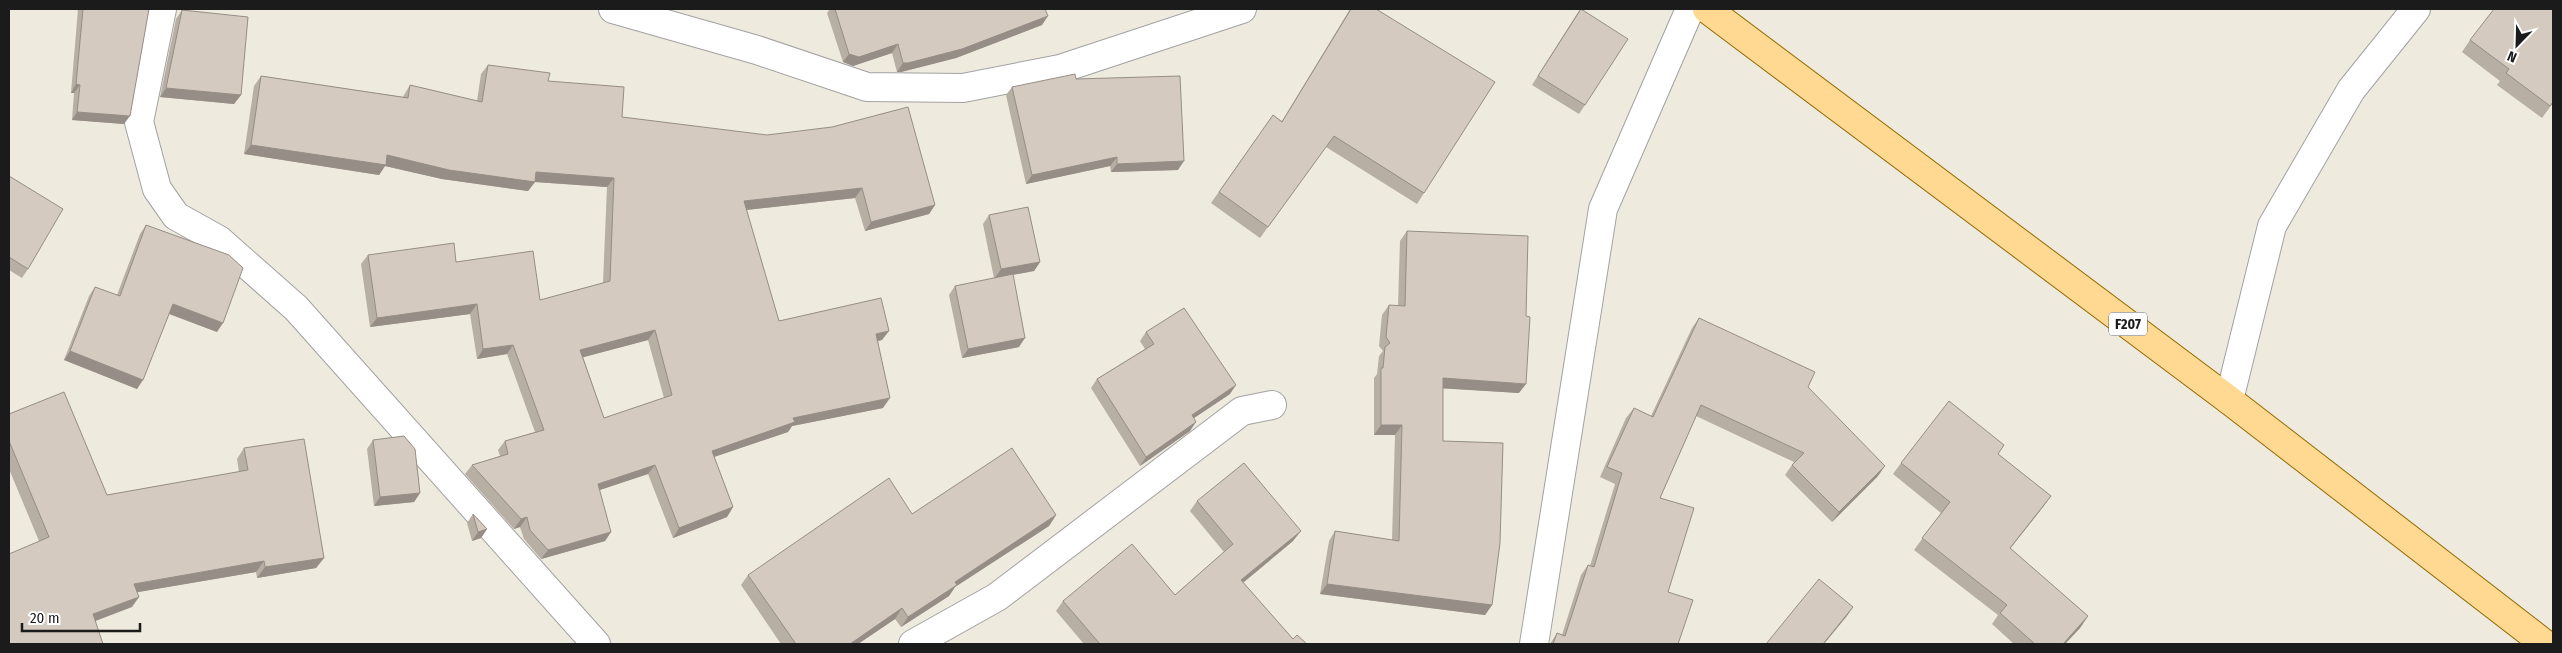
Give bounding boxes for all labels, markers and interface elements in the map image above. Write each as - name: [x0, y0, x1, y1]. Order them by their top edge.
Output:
- north arrow: [2492, 20, 2542, 70]
- text: N: [2505, 47, 2519, 66]
- road number: F207: [2109, 312, 2147, 336]
- scale bar: [22, 600, 140, 632]
- text: 20 m: [30, 609, 60, 627]

